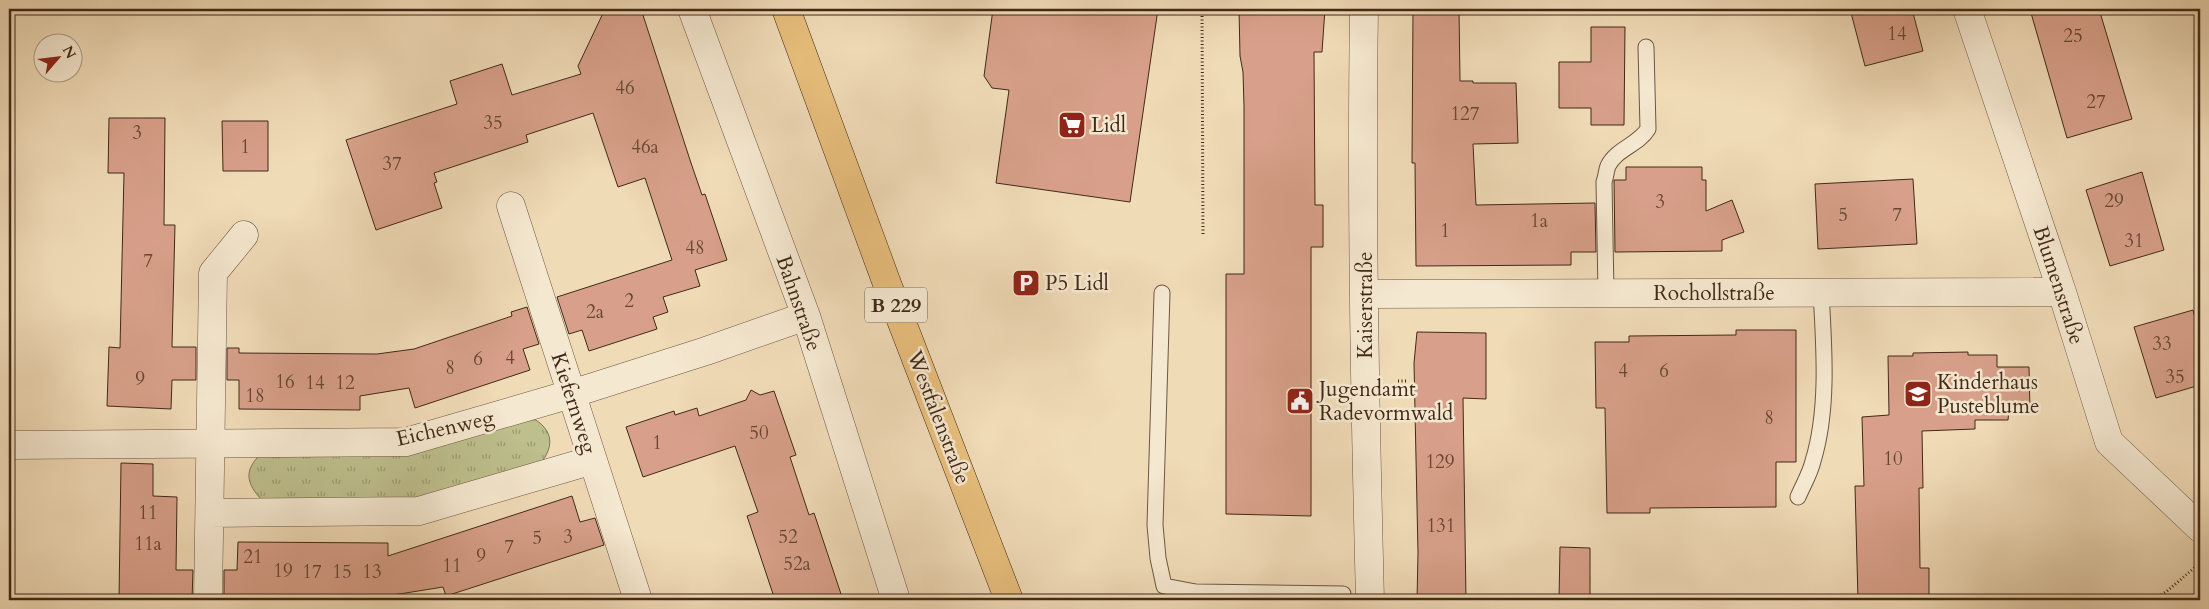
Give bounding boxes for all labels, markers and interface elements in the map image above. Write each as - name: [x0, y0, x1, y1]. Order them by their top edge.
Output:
- house number: 14: [1887, 21, 1907, 47]
- house number: 25: [2063, 23, 2083, 49]
- north arrow: [32, 32, 82, 82]
- text: N: [58, 42, 80, 62]
- house number: 46: [615, 75, 635, 101]
- house number: 27: [2086, 89, 2106, 115]
- house number: 127: [1450, 101, 1480, 127]
- house number: 35: [483, 110, 503, 136]
- supermarket icon: Lidl: [1057, 110, 1087, 140]
- place label: Lidl: [1091, 111, 1126, 140]
- house number: 3: [132, 120, 142, 146]
- house number: 1: [240, 134, 250, 160]
- house number: 46a: [631, 134, 659, 160]
- house number: 37: [382, 151, 402, 177]
- house number: 29: [2104, 188, 2124, 214]
- house number: 3: [1655, 189, 1665, 215]
- house number: 5: [1838, 202, 1848, 228]
- house number: 7: [1892, 202, 1902, 228]
- house number: 1a: [1530, 208, 1548, 234]
- house number: 1: [1440, 218, 1450, 244]
- street label: Blumenstraße: [2026, 222, 2091, 348]
- house number: 31: [2124, 228, 2144, 254]
- house number: 48: [685, 235, 705, 261]
- house number: 7: [143, 248, 153, 274]
- street label: Kaiserstraße: [1351, 251, 1380, 359]
- street label: Bahnstraße: [769, 252, 828, 355]
- parking icon: P5 Lidl: [1011, 268, 1041, 298]
- place label: P5 Lidl: [1045, 269, 1109, 298]
- street label: Rochollstraße: [1653, 279, 1775, 308]
- house number: 2: [624, 288, 634, 314]
- road number: B 229: [865, 288, 927, 322]
- house number: 2a: [586, 299, 604, 325]
- house number: 33: [2152, 331, 2172, 357]
- house number: 4: [505, 345, 515, 371]
- street label: Westfalenstraße: [899, 345, 977, 488]
- house number: 6: [473, 346, 483, 372]
- street label: Kiefernweg: [544, 349, 604, 458]
- house number: 8: [445, 355, 455, 381]
- house number: 4: [1618, 358, 1628, 384]
- house number: 6: [1659, 358, 1669, 384]
- house number: 35: [2165, 364, 2185, 390]
- house number: 9: [135, 366, 145, 392]
- place label: Kinderhaus Pusteblume: [1937, 368, 2040, 421]
- house number: 16: [275, 369, 295, 395]
- house number: 14: [305, 370, 325, 396]
- house number: 12: [335, 370, 355, 396]
- place label: Jugendamt Radevormwald: [1316, 375, 1453, 428]
- school or university icon: Kinderhaus Pusteblume: [1903, 379, 1933, 409]
- house number: 18: [245, 383, 265, 409]
- public building icon: Jugendamt Radevormwald: [1285, 386, 1315, 416]
- street label: Eichenweg: [393, 403, 497, 454]
- house number: 8: [1764, 405, 1774, 431]
- house number: 50: [749, 420, 769, 446]
- house number: 1: [652, 430, 662, 456]
- house number: 10: [1883, 446, 1903, 472]
- house number: 129: [1425, 449, 1455, 475]
- house number: 11: [138, 500, 158, 526]
- house number: 131: [1426, 513, 1456, 539]
- house number: 3: [563, 524, 573, 550]
- house number: 52: [778, 524, 798, 550]
- house number: 5: [532, 525, 542, 551]
- house number: 11a: [134, 531, 162, 557]
- house number: 7: [504, 534, 514, 560]
- house number: 9: [476, 543, 486, 569]
- house number: 21: [243, 544, 263, 570]
- house number: 52a: [783, 551, 811, 577]
- house number: 11: [442, 553, 462, 579]
- house number: 19: [273, 558, 293, 584]
- house number: 17: [302, 559, 322, 585]
- house number: 15: [332, 559, 352, 585]
- house number: 13: [362, 559, 382, 585]

